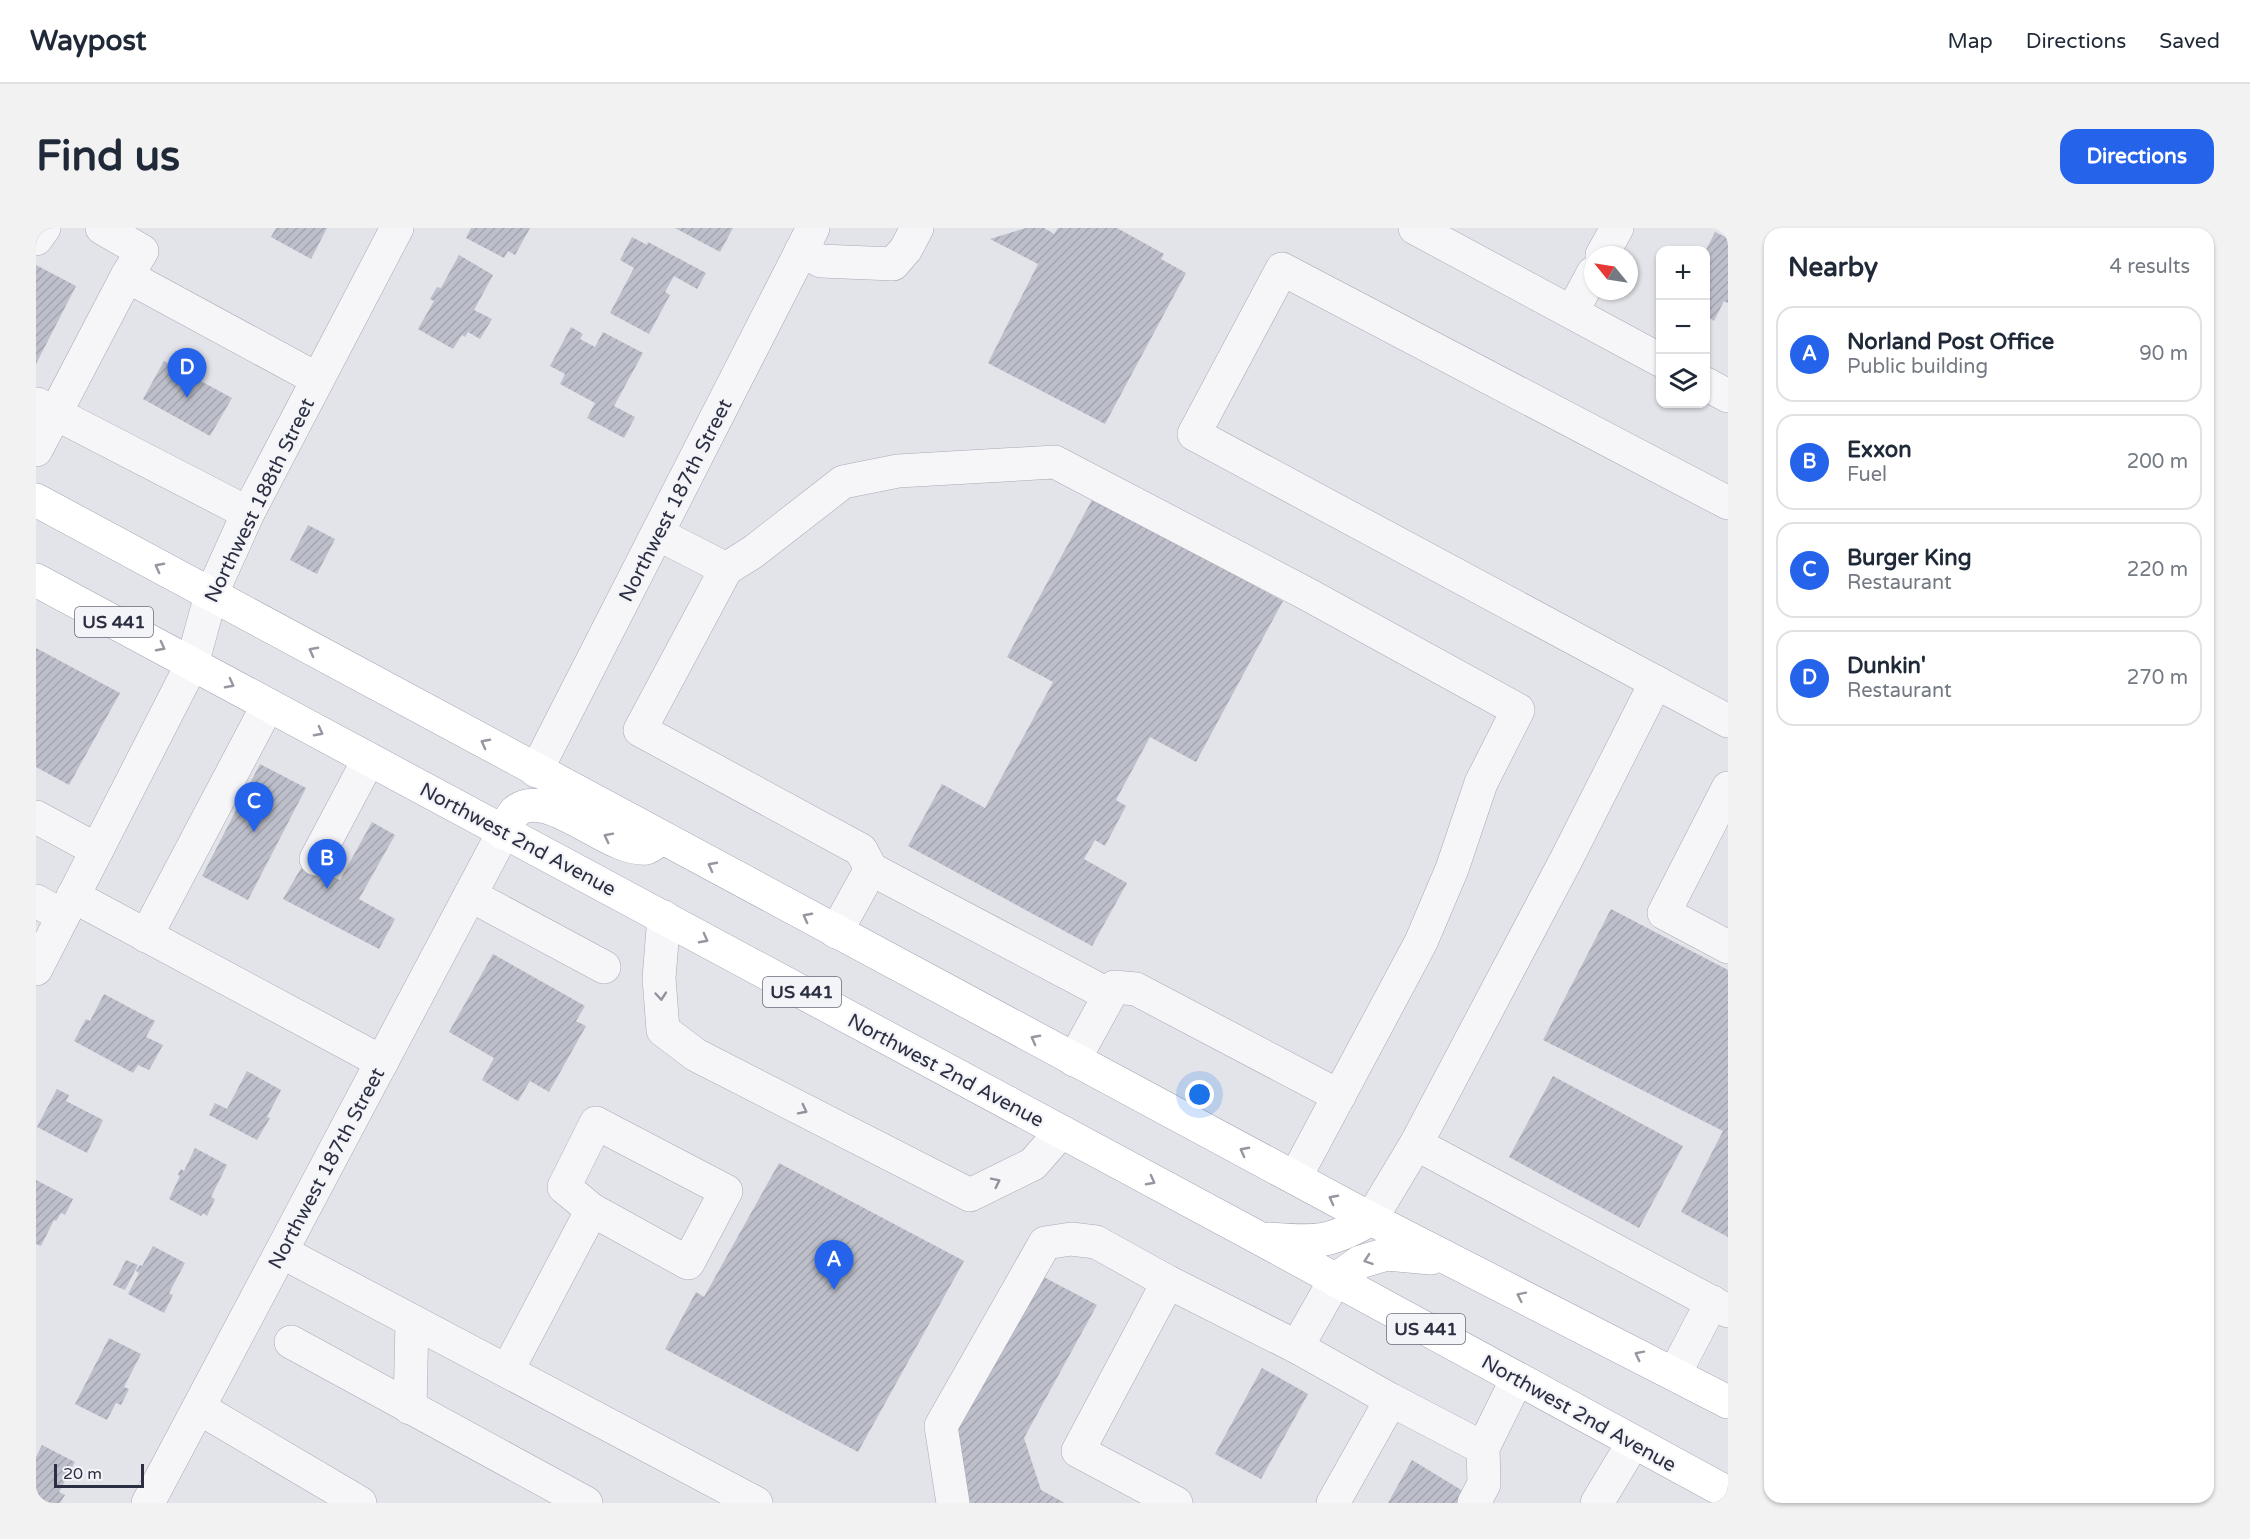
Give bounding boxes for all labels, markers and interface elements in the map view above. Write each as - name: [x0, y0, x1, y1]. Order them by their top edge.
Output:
- text: Waypost: [30, 24, 146, 58]
- text: Map: [1947, 29, 1993, 54]
- text: Directions: [2026, 29, 2126, 54]
- text: Saved: [2159, 29, 2220, 54]
- button: Directions: [2060, 129, 2214, 184]
- text: Find us: [36, 131, 180, 182]
- north arrow: [1584, 246, 1638, 300]
- map controls: [1656, 246, 1710, 408]
- button: +: [1656, 246, 1710, 300]
- text: Nearby: [1788, 252, 1878, 283]
- text: 4 results: [2110, 255, 2190, 279]
- button: −: [1656, 300, 1710, 354]
- text: Norland Post Office: [1847, 329, 2054, 355]
- text: A: [1802, 342, 1817, 366]
- text: 90 m: [2139, 342, 2188, 366]
- pin: D: [168, 348, 206, 398]
- button: layers: [1656, 354, 1710, 408]
- text: Public building: [1847, 355, 1988, 379]
- street label: Northwest 188th Street: [200, 394, 320, 607]
- street label: Northwest 187th Street: [614, 395, 738, 606]
- text: Exxon: [1847, 437, 1912, 463]
- text: B: [1803, 450, 1816, 474]
- text: 200 m: [2127, 450, 2188, 474]
- text: Fuel: [1847, 463, 1887, 487]
- text: Burger King: [1847, 545, 1972, 571]
- text: C: [1803, 558, 1816, 582]
- text: 220 m: [2127, 558, 2188, 582]
- one-way arrow: [155, 563, 165, 574]
- text: Restaurant: [1847, 571, 1952, 595]
- road number: US 441: [75, 607, 153, 637]
- one-way arrow: [155, 640, 166, 651]
- one-way arrow: [309, 647, 319, 658]
- text: Dunkin': [1847, 653, 1926, 679]
- text: D: [1802, 666, 1817, 690]
- text: 270 m: [2127, 666, 2188, 690]
- one-way arrow: [223, 677, 234, 688]
- text: Restaurant: [1847, 679, 1952, 703]
- one-way arrow: [312, 725, 323, 736]
- one-way arrow: [480, 739, 491, 750]
- street label: Northwest 2nd Avenue: [415, 778, 620, 902]
- pin: C: [234, 782, 274, 832]
- one-way arrow: [604, 833, 615, 844]
- pin: B: [308, 840, 346, 889]
- one-way arrow: [708, 862, 718, 873]
- one-way arrow: [803, 913, 814, 924]
- one-way arrow: [697, 932, 708, 943]
- road number: US 441: [763, 977, 841, 1007]
- one-way arrow: [654, 992, 667, 1001]
- street label: Northwest 2nd Avenue: [843, 1009, 1048, 1133]
- one-way arrow: [1030, 1035, 1041, 1046]
- street label: Northwest 187th Street: [264, 1063, 390, 1273]
- your location: [1185, 1080, 1214, 1109]
- one-way arrow: [796, 1102, 807, 1114]
- one-way arrow: [1239, 1147, 1250, 1158]
- one-way arrow: [1145, 1174, 1156, 1185]
- one-way arrow: [989, 1178, 1000, 1190]
- one-way arrow: [1329, 1195, 1339, 1206]
- pin: A: [814, 1240, 854, 1290]
- one-way arrow: [1363, 1252, 1374, 1265]
- one-way arrow: [1516, 1291, 1527, 1303]
- road number: US 441: [1387, 1314, 1465, 1344]
- street label: Northwest 2nd Avenue: [1477, 1350, 1680, 1477]
- one-way arrow: [1635, 1351, 1645, 1362]
- scale bar: [54, 1461, 144, 1488]
- text: 20 m: [63, 1464, 102, 1484]

